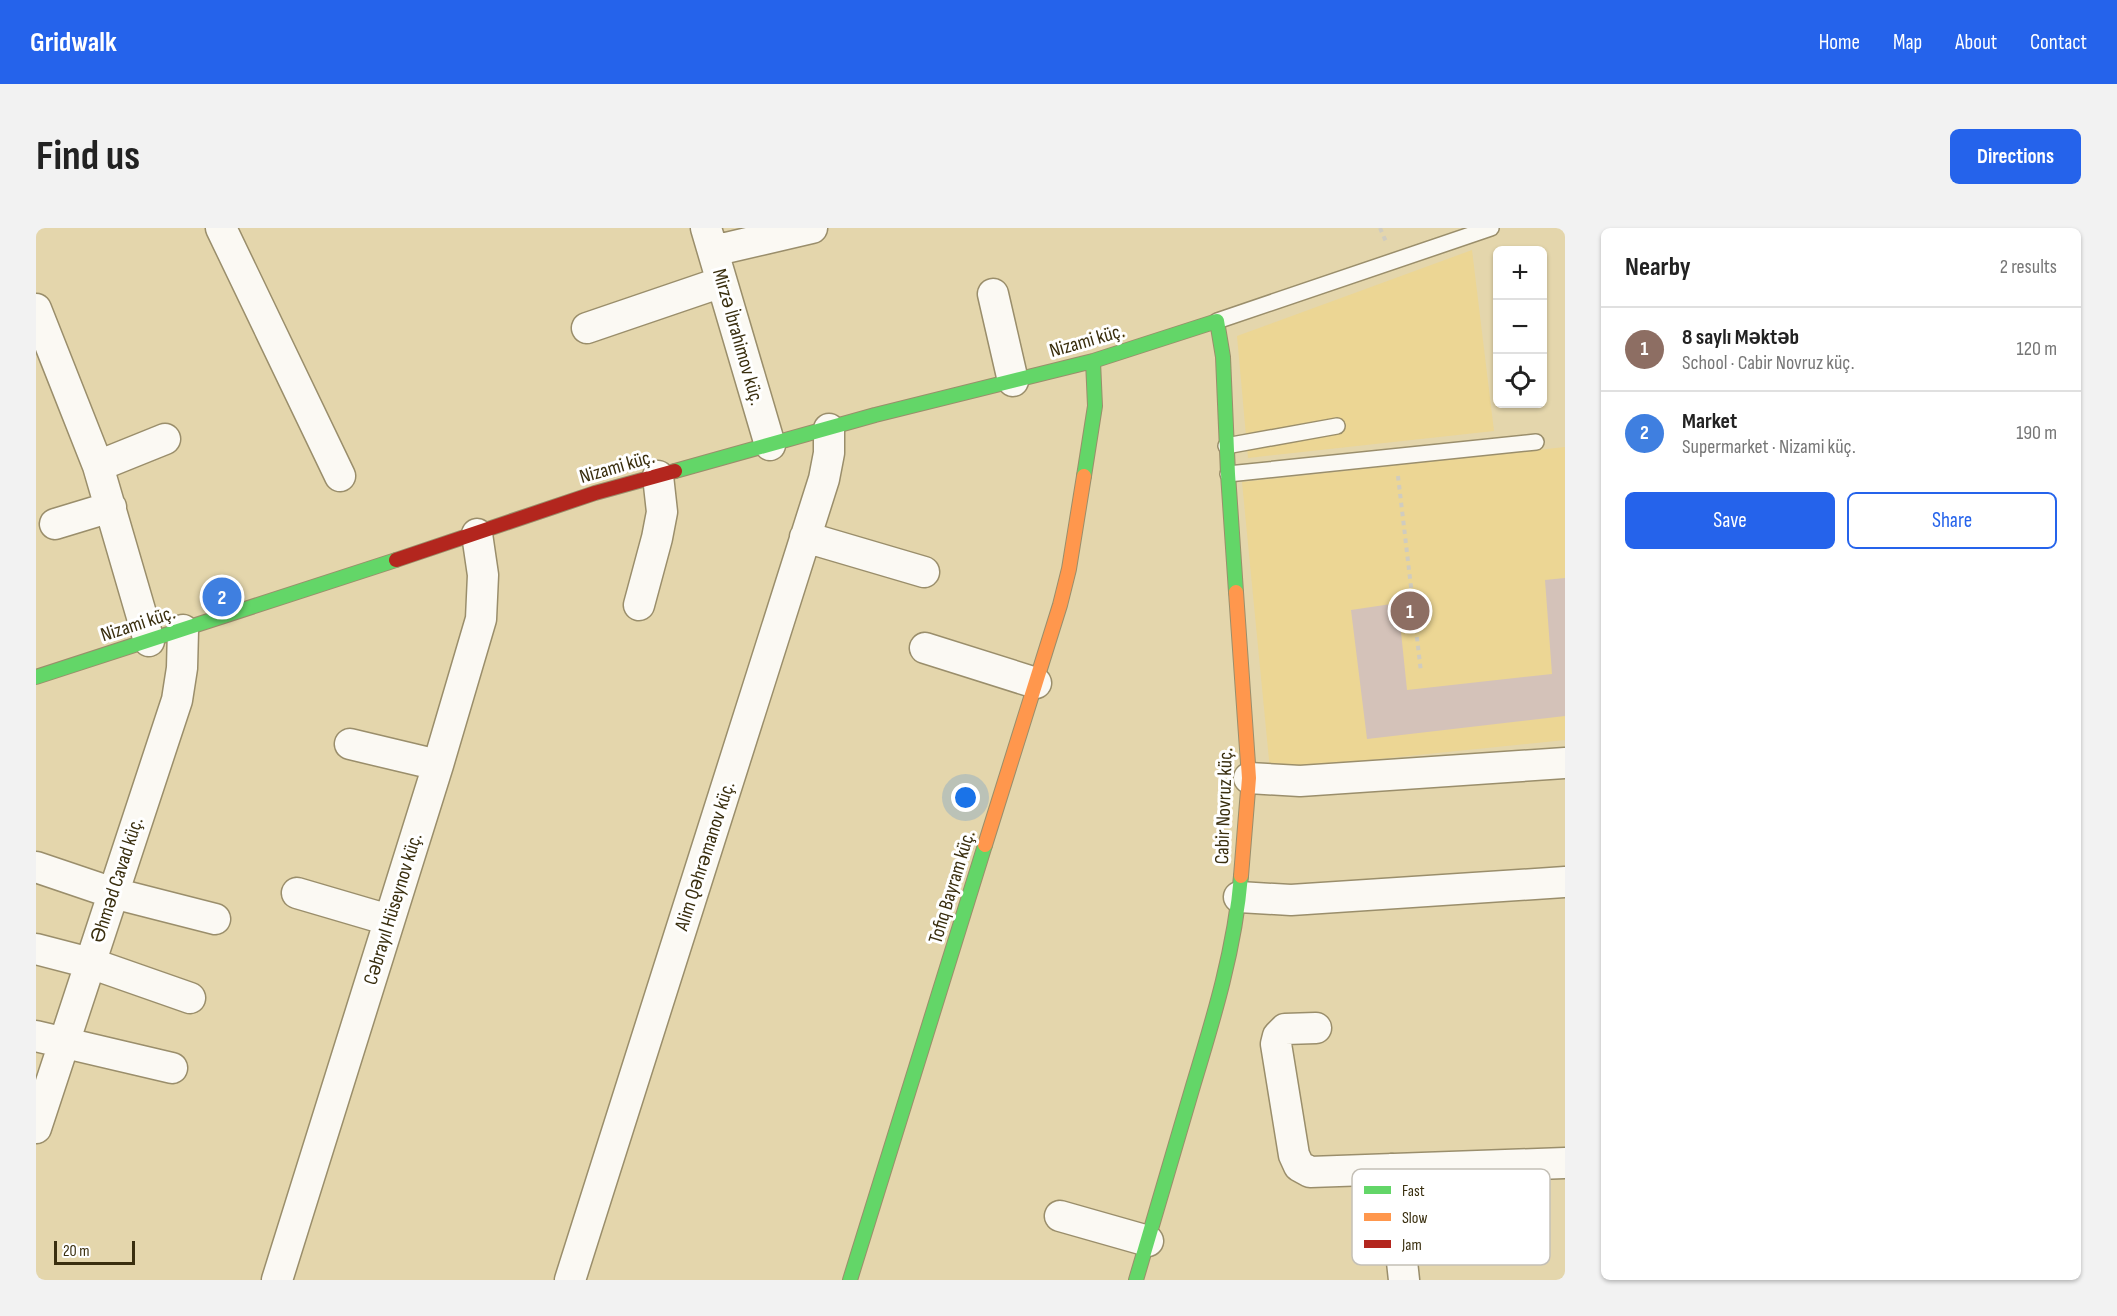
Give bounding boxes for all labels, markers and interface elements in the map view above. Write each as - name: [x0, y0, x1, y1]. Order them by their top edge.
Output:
- text: Gridwalk: [30, 26, 117, 59]
- text: Home: [1819, 30, 1860, 55]
- text: Map: [1893, 30, 1922, 55]
- text: About: [1955, 30, 1997, 55]
- text: Contact: [2030, 30, 2087, 55]
- button: Directions: [1950, 129, 2081, 184]
- text: Find us: [36, 131, 140, 182]
- map controls: [1493, 246, 1547, 408]
- button: +: [1493, 246, 1547, 300]
- text: Nearby: [1625, 252, 1691, 283]
- text: 2 results: [2000, 255, 2057, 279]
- street label: Mirzə İbrahimov küç.: [707, 266, 769, 408]
- button: −: [1493, 300, 1547, 354]
- street label: Nizami küç.: [1047, 319, 1127, 363]
- text: 8 saylı Məktəb: [1682, 324, 1799, 351]
- text: 1: [1641, 337, 1648, 361]
- text: 120 m: [2017, 337, 2057, 361]
- text: School · Cabir Novruz küç.: [1682, 351, 1855, 375]
- button: locate: [1493, 354, 1547, 408]
- text: Market: [1682, 408, 1737, 435]
- text: 2: [1640, 421, 1649, 445]
- text: 190 m: [2016, 421, 2057, 445]
- text: Supermarket · Nizami küç.: [1682, 435, 1856, 459]
- street label: Nizami küç.: [577, 445, 657, 489]
- button: Save: [1625, 492, 1835, 549]
- button: Share: [1847, 492, 2057, 549]
- pin: 2: [202, 574, 242, 620]
- pin: 1: [1390, 588, 1430, 634]
- street label: Nizami küç.: [98, 601, 178, 647]
- street label: Cabir Novruz küç.: [1210, 747, 1238, 865]
- street label: Alim Qəhrəmanov küç.: [669, 778, 740, 935]
- your location: [951, 783, 980, 812]
- street label: Əhməd Cavad küç.: [85, 814, 149, 946]
- street label: Tofiq Bayram küç.: [923, 828, 981, 946]
- street label: Cəbrayıl Hüseynov küç.: [358, 830, 428, 988]
- legend: [1352, 1169, 1550, 1265]
- text: Fast: [1402, 1182, 1425, 1201]
- text: Slow: [1402, 1209, 1427, 1228]
- text: Jam: [1401, 1236, 1422, 1255]
- scale bar: [54, 1238, 135, 1266]
- text: 20 m: [63, 1242, 90, 1261]

